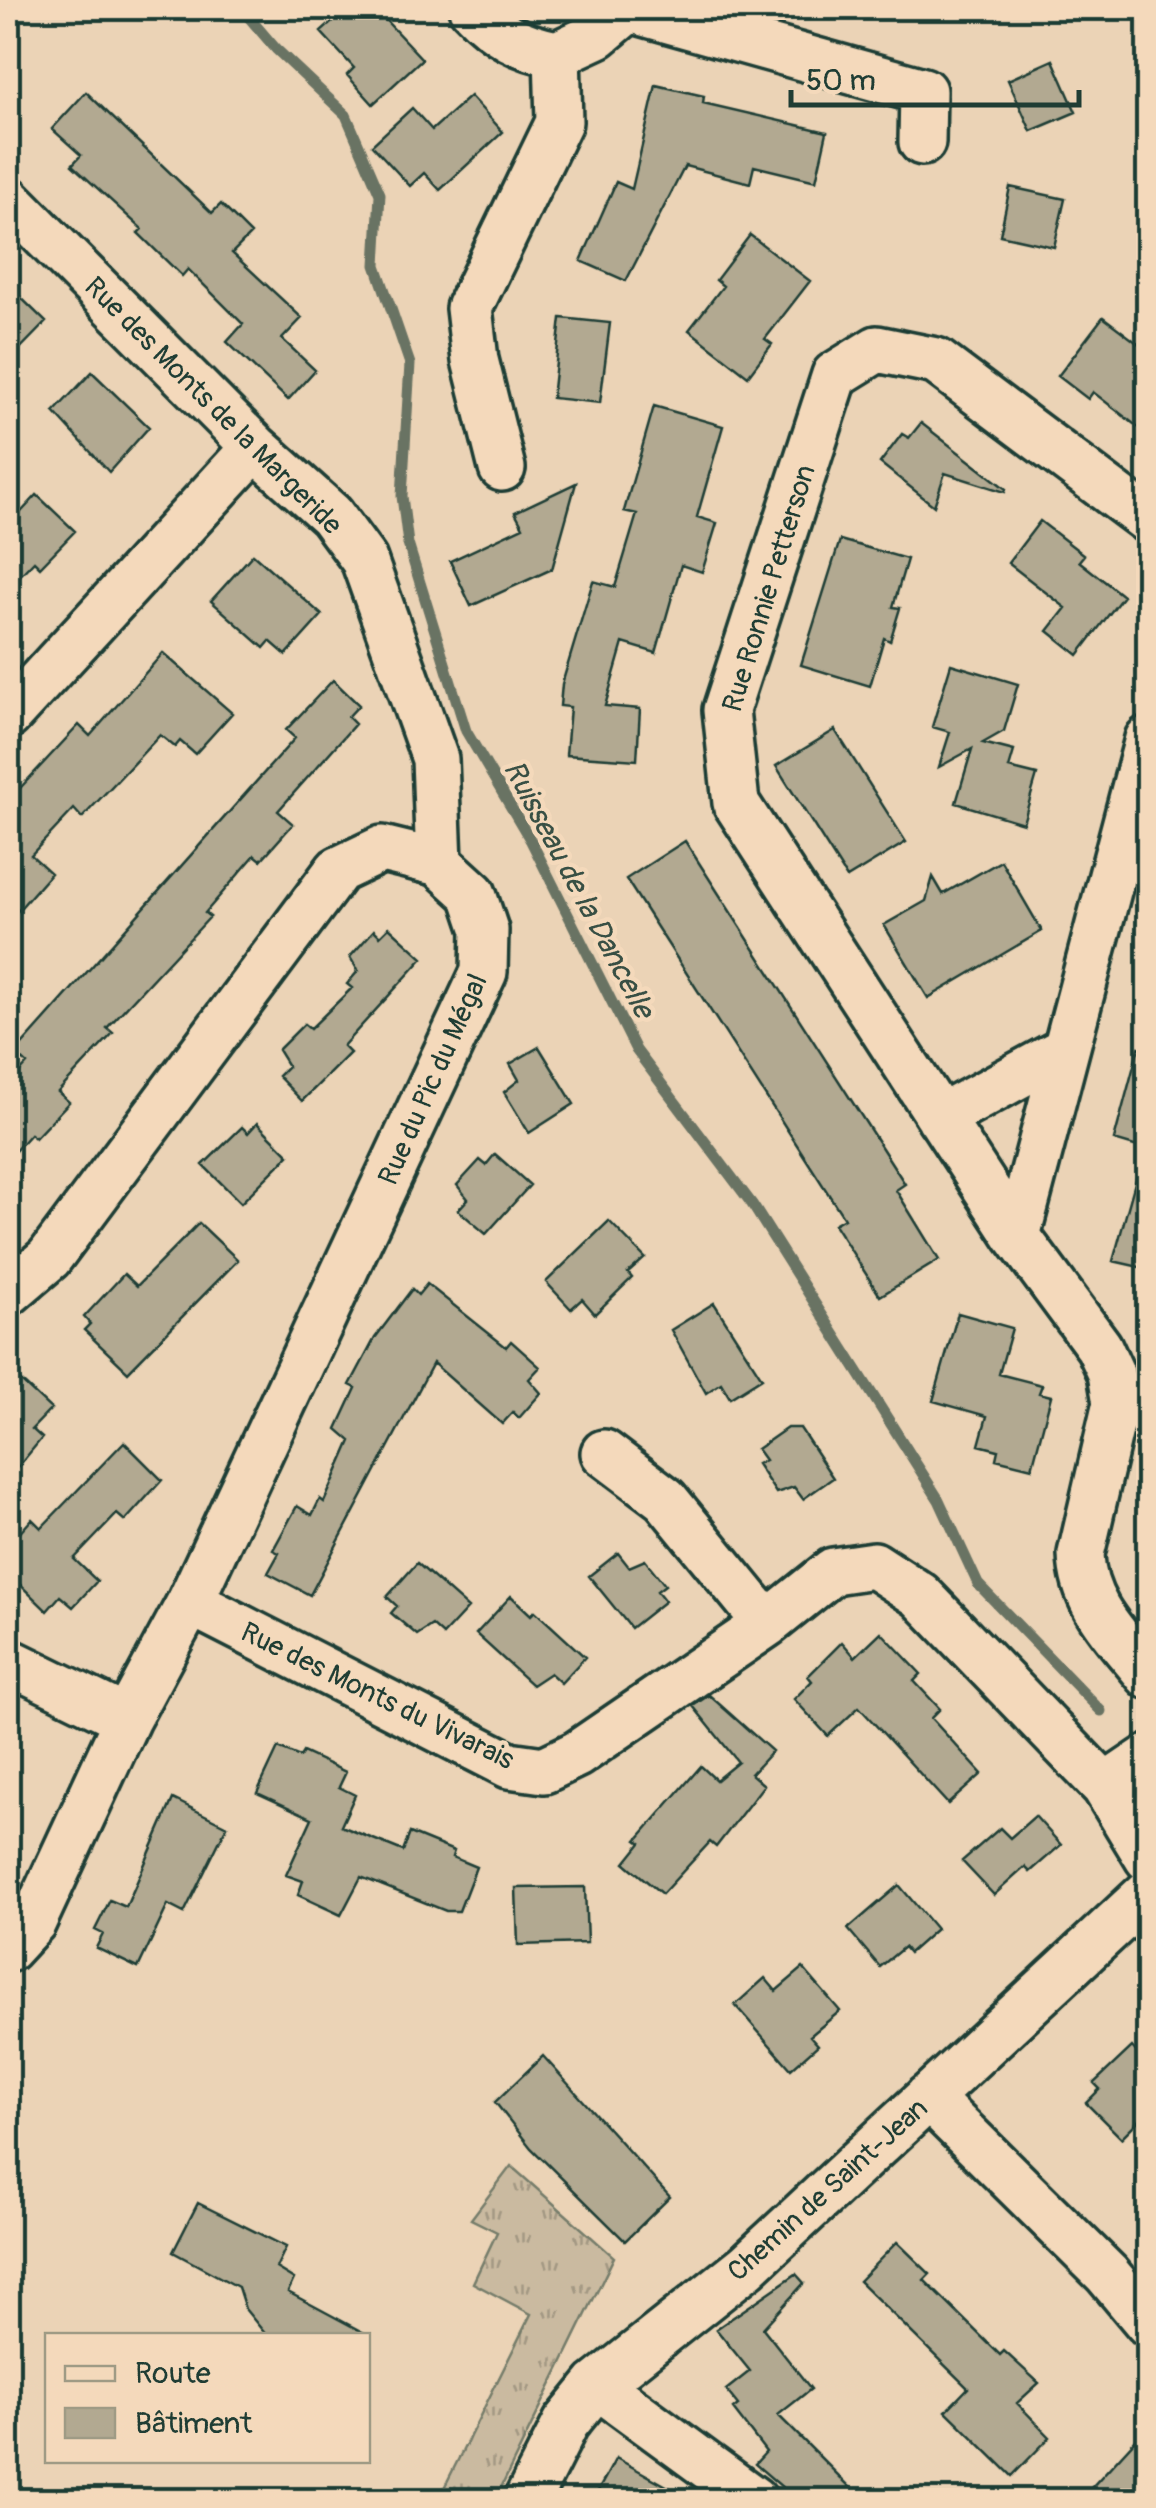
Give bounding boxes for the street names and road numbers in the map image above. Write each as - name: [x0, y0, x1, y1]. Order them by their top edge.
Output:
- street label: Rue des Monts de la Margeride: [77, 270, 349, 542]
- street label: Rue Ronnie Petterson: [715, 461, 824, 716]
- street label: Rue du Pic du Mégal: [371, 969, 496, 1191]
- street label: Rue des Monts du Vivarais: [235, 1615, 520, 1778]
- street label: Chemin de Saint-Jean: [721, 2091, 935, 2289]

